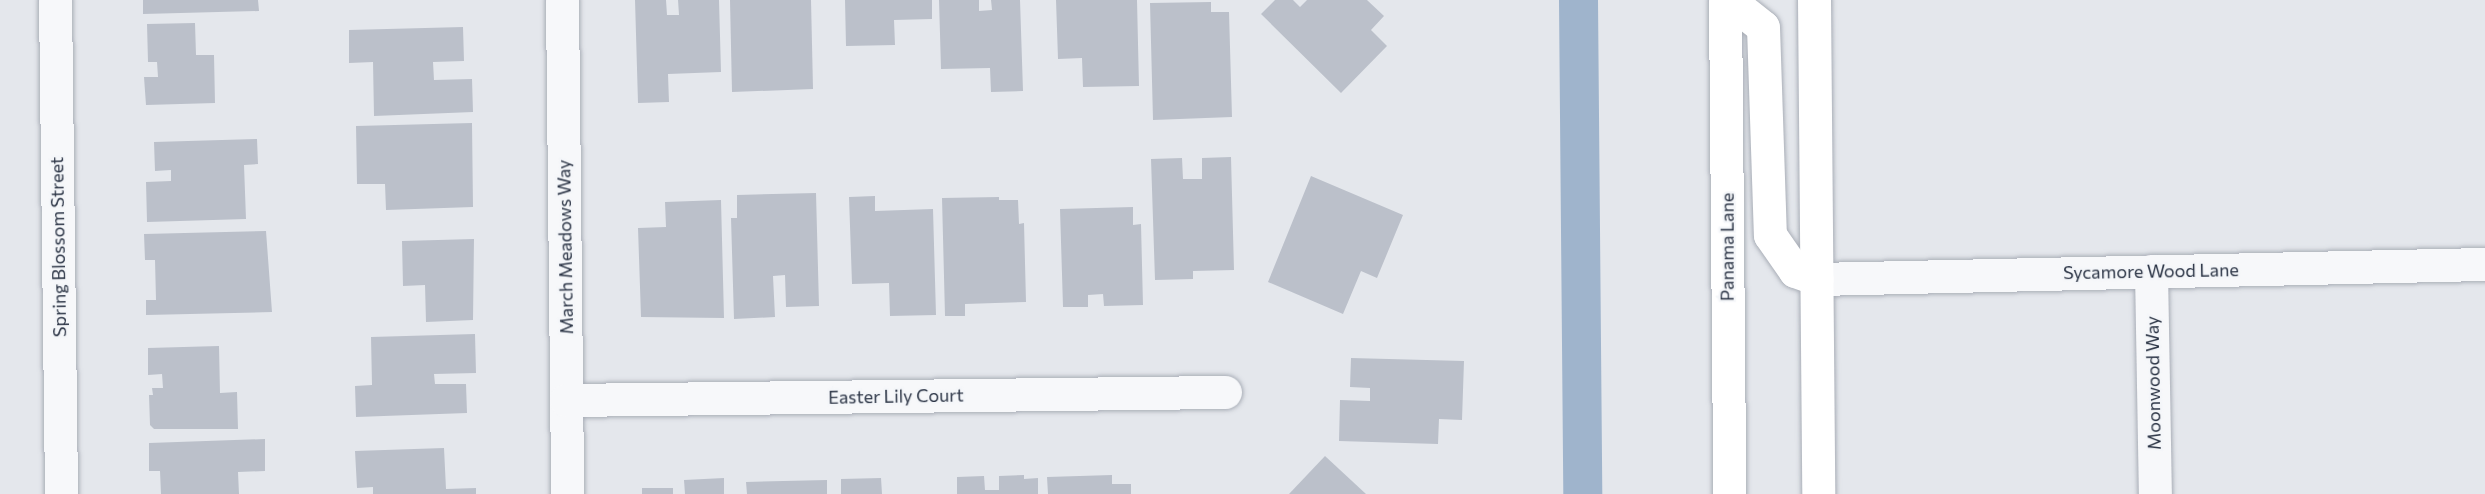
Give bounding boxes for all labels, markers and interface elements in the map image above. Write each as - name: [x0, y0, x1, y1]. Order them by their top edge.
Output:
- street label: Spring Blossom Street: [46, 157, 70, 337]
- street label: March Meadows Way: [553, 159, 577, 335]
- street label: Panama Lane: [1716, 193, 1738, 301]
- street label: Sycamore Wood Lane: [2063, 259, 2239, 283]
- street label: Moonwood Way: [2141, 316, 2165, 450]
- street label: Easter Lily Court: [828, 384, 964, 408]

